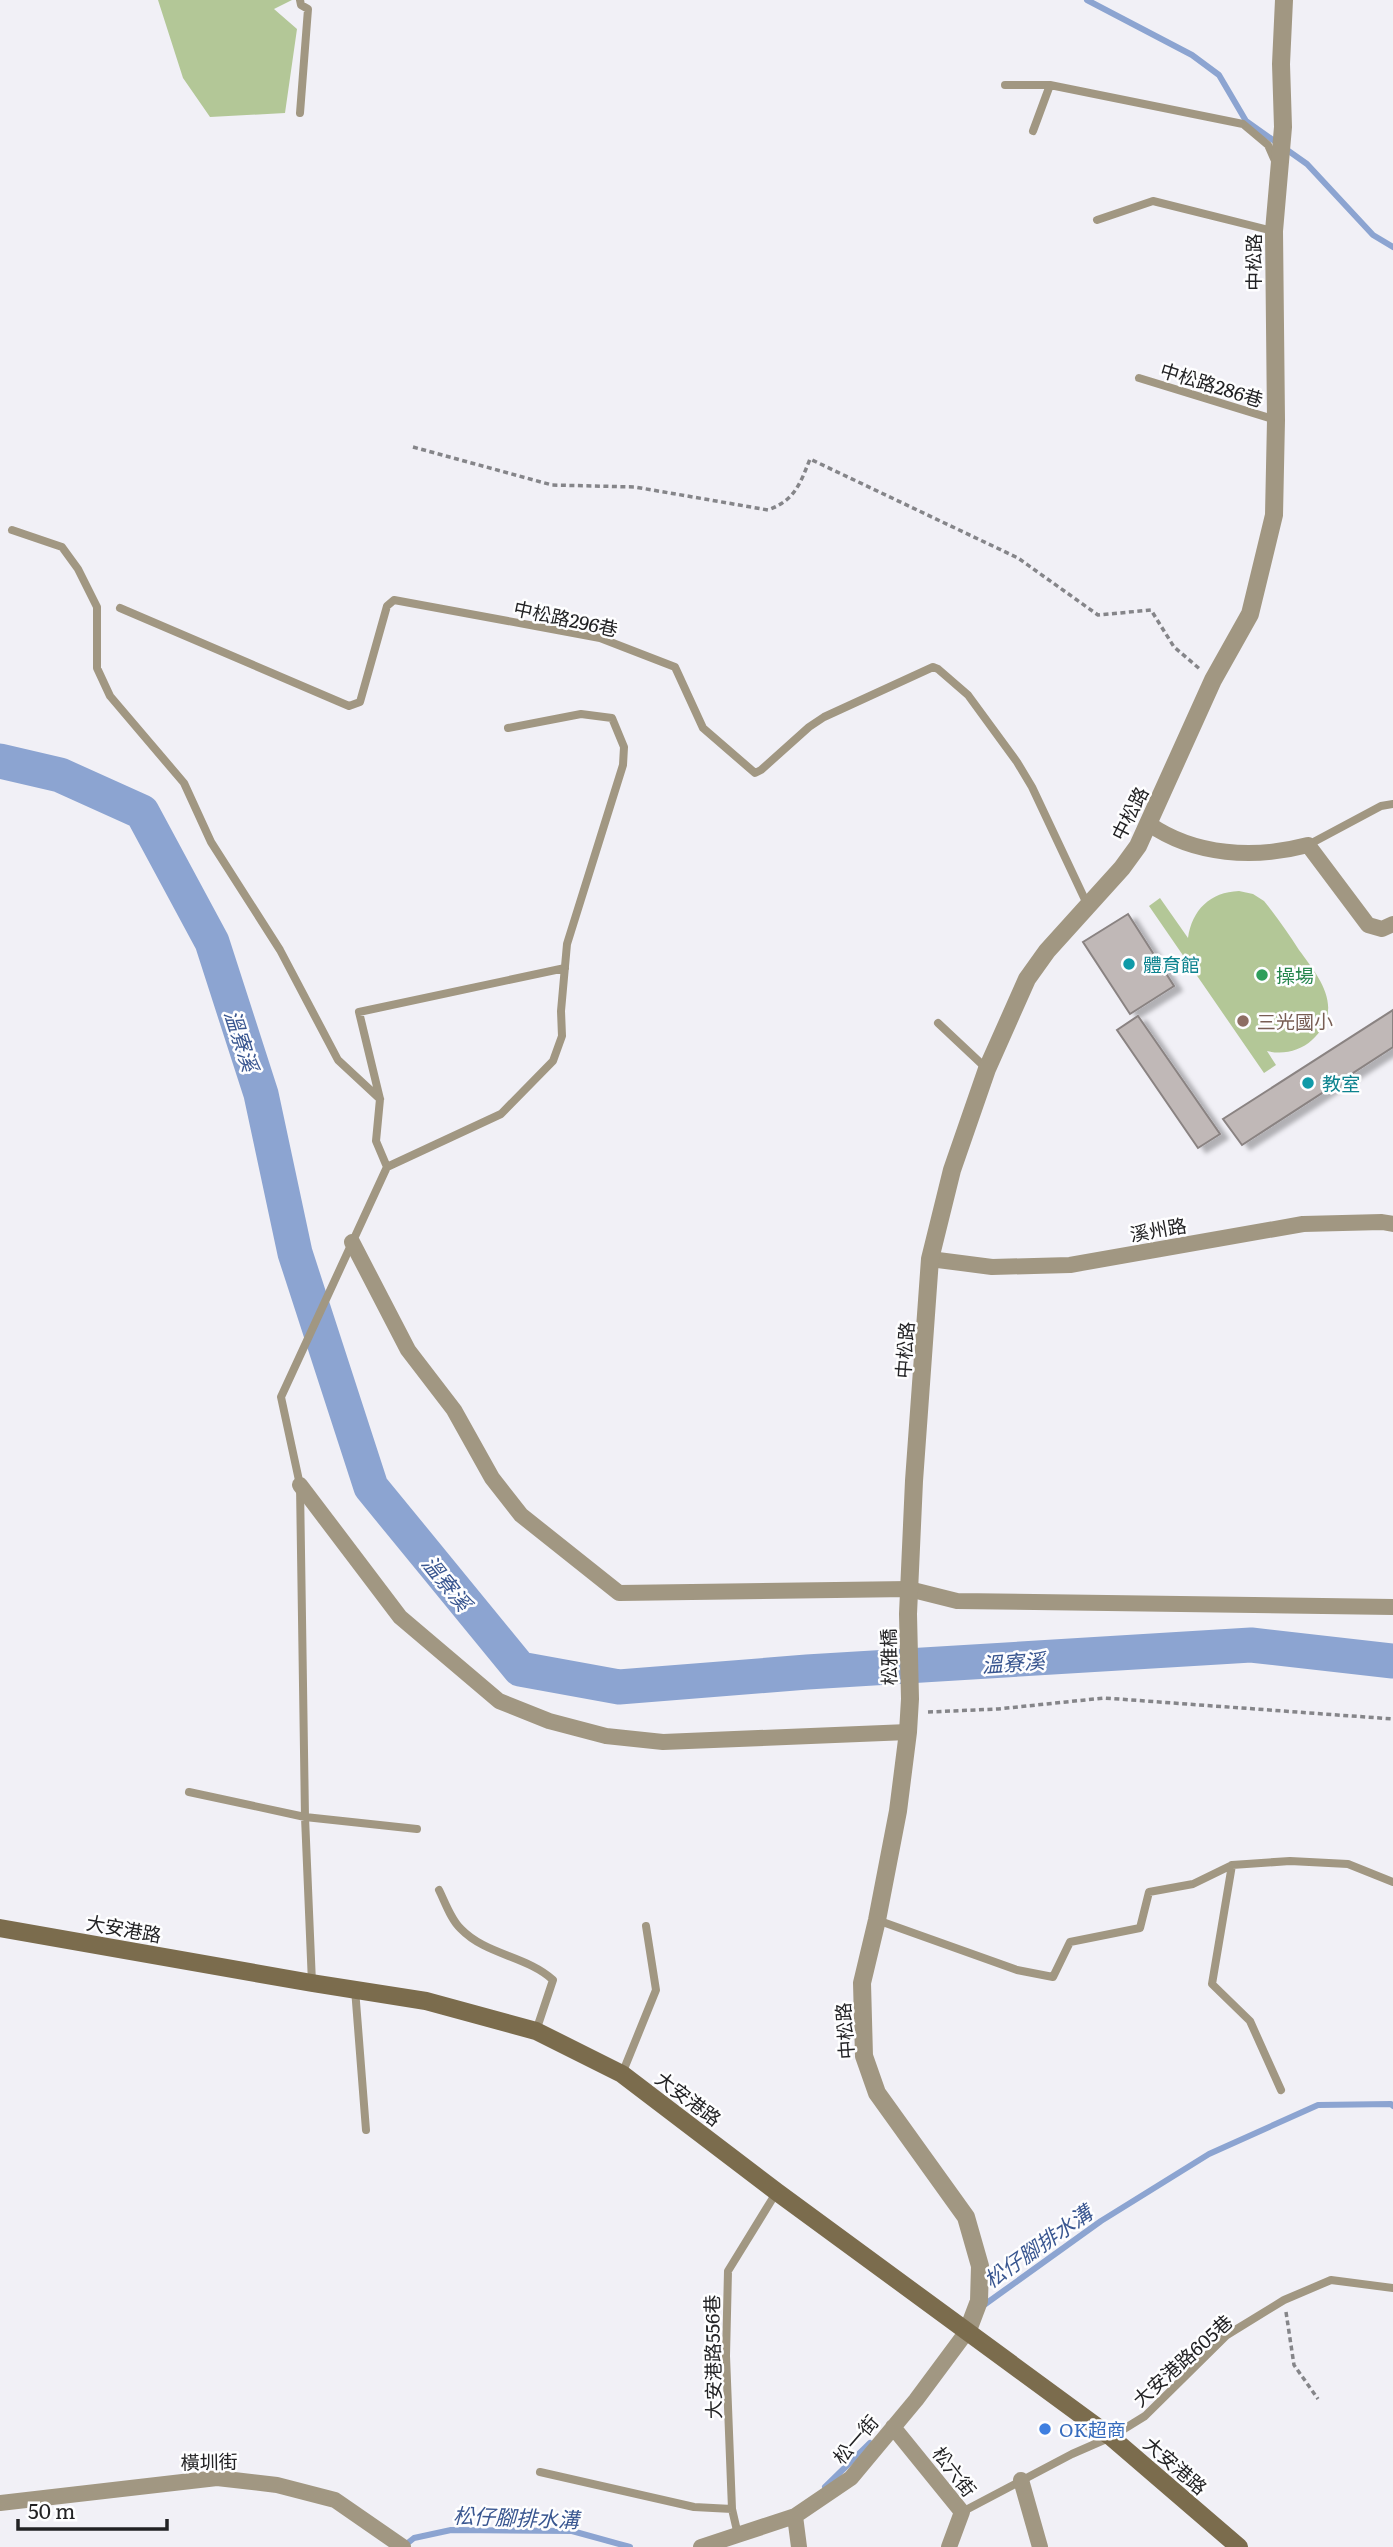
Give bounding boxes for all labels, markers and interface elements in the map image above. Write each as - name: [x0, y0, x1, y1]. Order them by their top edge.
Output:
- street label: 中松路: [1239, 233, 1267, 291]
- street label: 中松路286巷: [1157, 355, 1267, 413]
- street label: 中松路296巷: [511, 593, 621, 643]
- street label: 中松路: [1104, 781, 1154, 845]
- place label: 體育館: [1143, 950, 1200, 978]
- marker: 體育館: [1121, 956, 1137, 972]
- place label: 操場: [1276, 961, 1314, 989]
- marker: 操場: [1254, 967, 1270, 983]
- water label: 溫寮溪: [219, 1005, 268, 1078]
- place label: 三光國小: [1257, 1007, 1333, 1035]
- marker: 三光國小: [1235, 1013, 1251, 1029]
- place label: 教室: [1322, 1069, 1360, 1097]
- marker: 教室: [1300, 1075, 1316, 1091]
- street label: 溪州路: [1127, 1210, 1189, 1248]
- street label: 中松路: [888, 1321, 920, 1379]
- water label: 溫寮溪: [416, 1548, 482, 1619]
- street label: 松雅橋: [874, 1628, 902, 1686]
- water label: 溫寮溪: [980, 1643, 1048, 1679]
- street label: 大安港路: [84, 1908, 164, 1948]
- street label: 中松路: [828, 2002, 860, 2060]
- street label: 大安港路: [650, 2064, 728, 2132]
- water label: 松仔腳排水溝: [977, 2194, 1100, 2294]
- street label: 大安港路556巷: [697, 2295, 727, 2419]
- street label: 大安港路605巷: [1126, 2307, 1238, 2413]
- street label: 松一街: [826, 2408, 884, 2470]
- place label: OK超商: [1059, 2415, 1126, 2443]
- marker: OK超商: [1037, 2421, 1053, 2437]
- street label: 大安港路: [1138, 2429, 1214, 2501]
- street label: 松六街: [926, 2440, 984, 2502]
- street label: 橫圳街: [180, 2447, 238, 2475]
- scale bar: [18, 2488, 166, 2532]
- text: 50 m: [28, 2494, 75, 2525]
- water label: 松仔腳排水溝: [452, 2498, 583, 2534]

